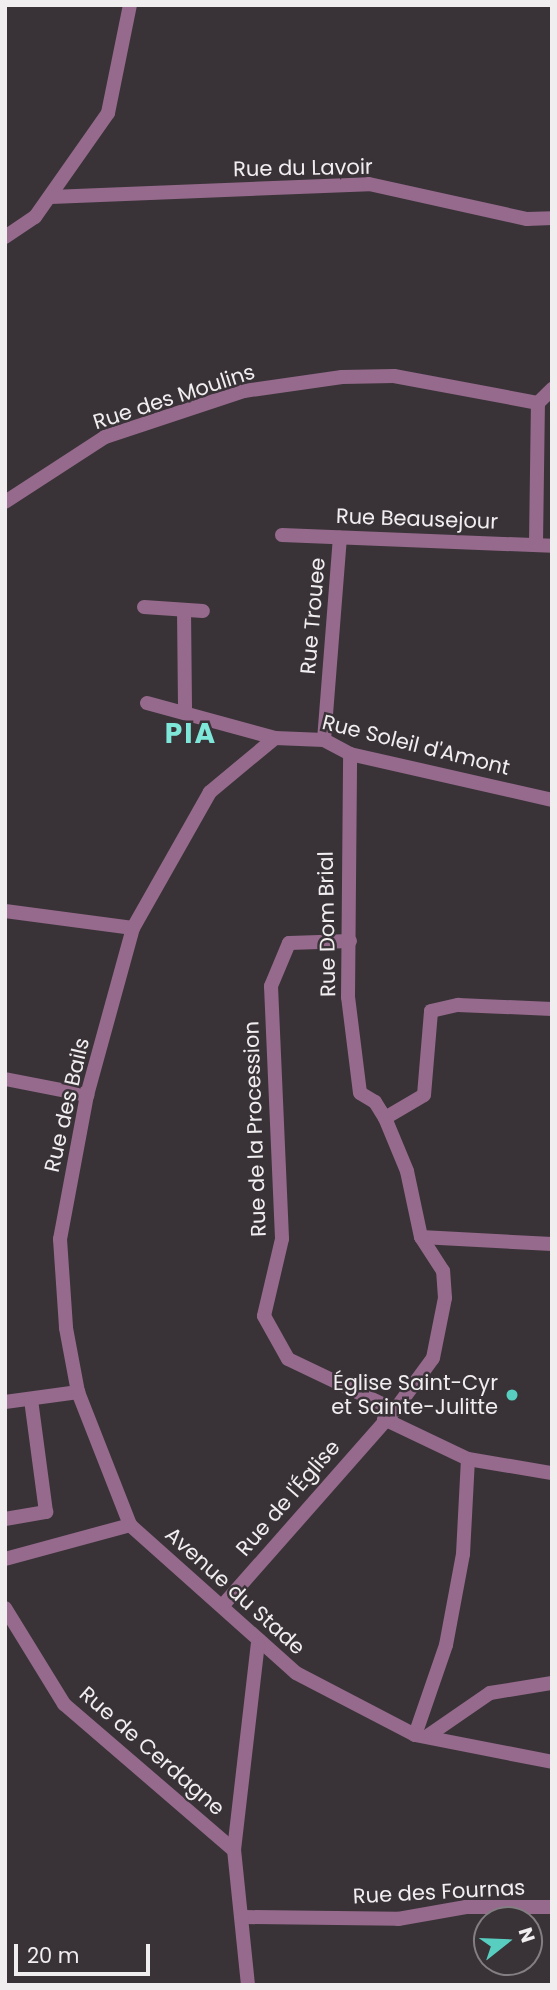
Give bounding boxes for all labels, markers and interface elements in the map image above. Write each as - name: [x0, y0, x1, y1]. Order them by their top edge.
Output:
- street label: Rue du Lavoir: [233, 154, 373, 182]
- street label: Rue des Moulins: [90, 359, 258, 435]
- street label: Rue Beausejour: [335, 504, 499, 534]
- street label: Rue Trouee: [295, 557, 331, 675]
- street label: Rue Soleil d'Amont: [320, 709, 512, 781]
- district label: PIA: [165, 717, 217, 751]
- street label: Rue Dom Brial: [313, 851, 341, 997]
- street label: Rue de la Procession: [239, 1021, 271, 1237]
- street label: Rue des Bails: [39, 1035, 95, 1175]
- place label: Église Saint-Cyr et Sainte-Julitte: [331, 1370, 498, 1420]
- marker: Église Saint-Cyr et Sainte-Julitte: [504, 1387, 520, 1403]
- street label: Rue de l'Église: [231, 1435, 345, 1561]
- street label: Avenue du Stade: [160, 1522, 310, 1660]
- street label: Rue de Cerdagne: [74, 1681, 230, 1821]
- street label: Rue des Fournas: [352, 1875, 526, 1909]
- north arrow: [473, 1906, 543, 1976]
- text: N: [511, 1924, 542, 1946]
- scale bar: [18, 1930, 154, 1974]
- text: 20 m: [27, 1941, 80, 1970]

